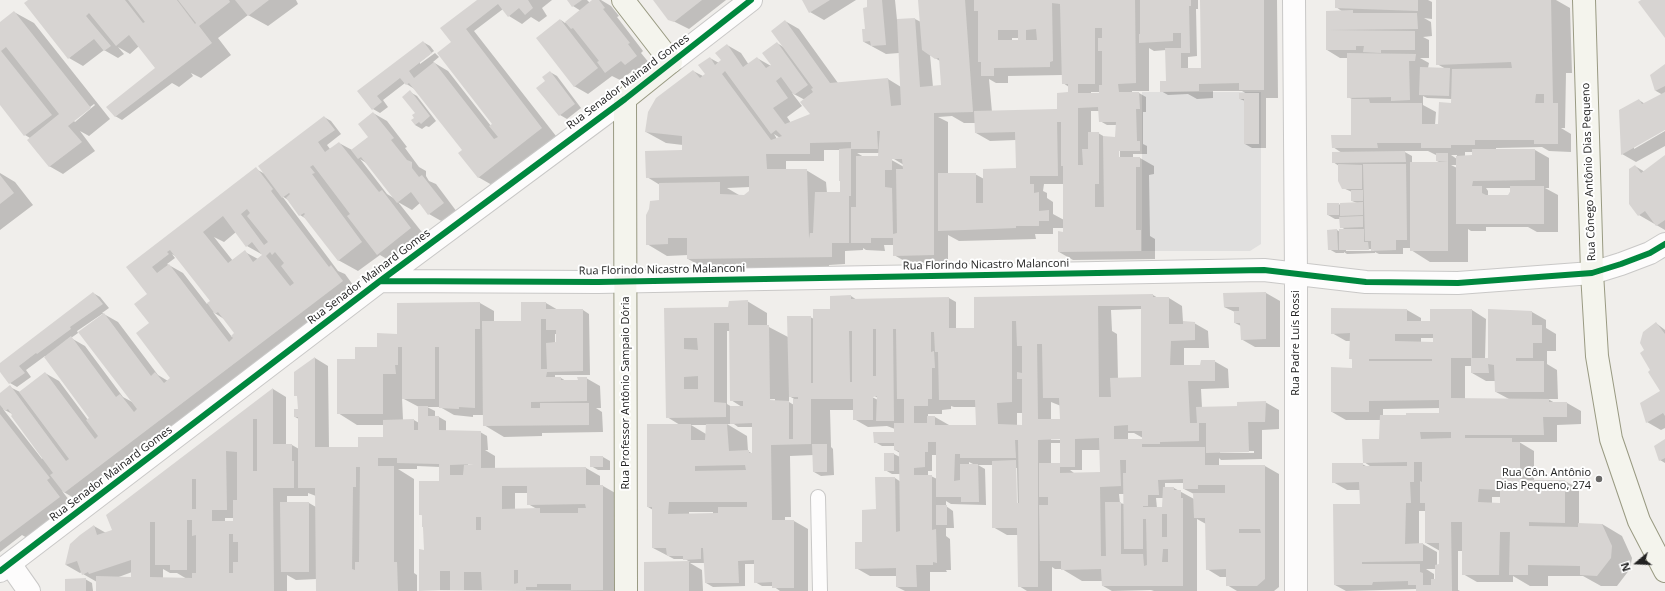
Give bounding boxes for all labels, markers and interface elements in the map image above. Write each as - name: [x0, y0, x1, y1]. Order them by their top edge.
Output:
- street label: Rua Senador Mainard Gomes: [564, 32, 692, 132]
- street label: Rua Cônego Antônio Dias Pequeno: [1579, 83, 1599, 261]
- street label: Rua Senador Mainard Gomes: [305, 227, 433, 327]
- street label: Rua Florindo Nicastro Malanconi: [903, 257, 1069, 273]
- street label: Rua Florindo Nicastro Malanconi: [579, 262, 745, 278]
- street label: Rua Padre Luís Rossi: [1289, 290, 1303, 396]
- street label: Rua Professor Antônio Sampaio Dória: [619, 296, 633, 490]
- street label: Rua Senador Mainard Gomes: [47, 424, 175, 524]
- place label: Rua Côn. Antônio Dias Pequeno, 274: [1496, 466, 1591, 492]
- marker: Rua Côn. Antônio Dias Pequeno, 274: [1594, 474, 1604, 484]
- north arrow: [1617, 543, 1657, 583]
- text: N: [1617, 560, 1634, 574]

